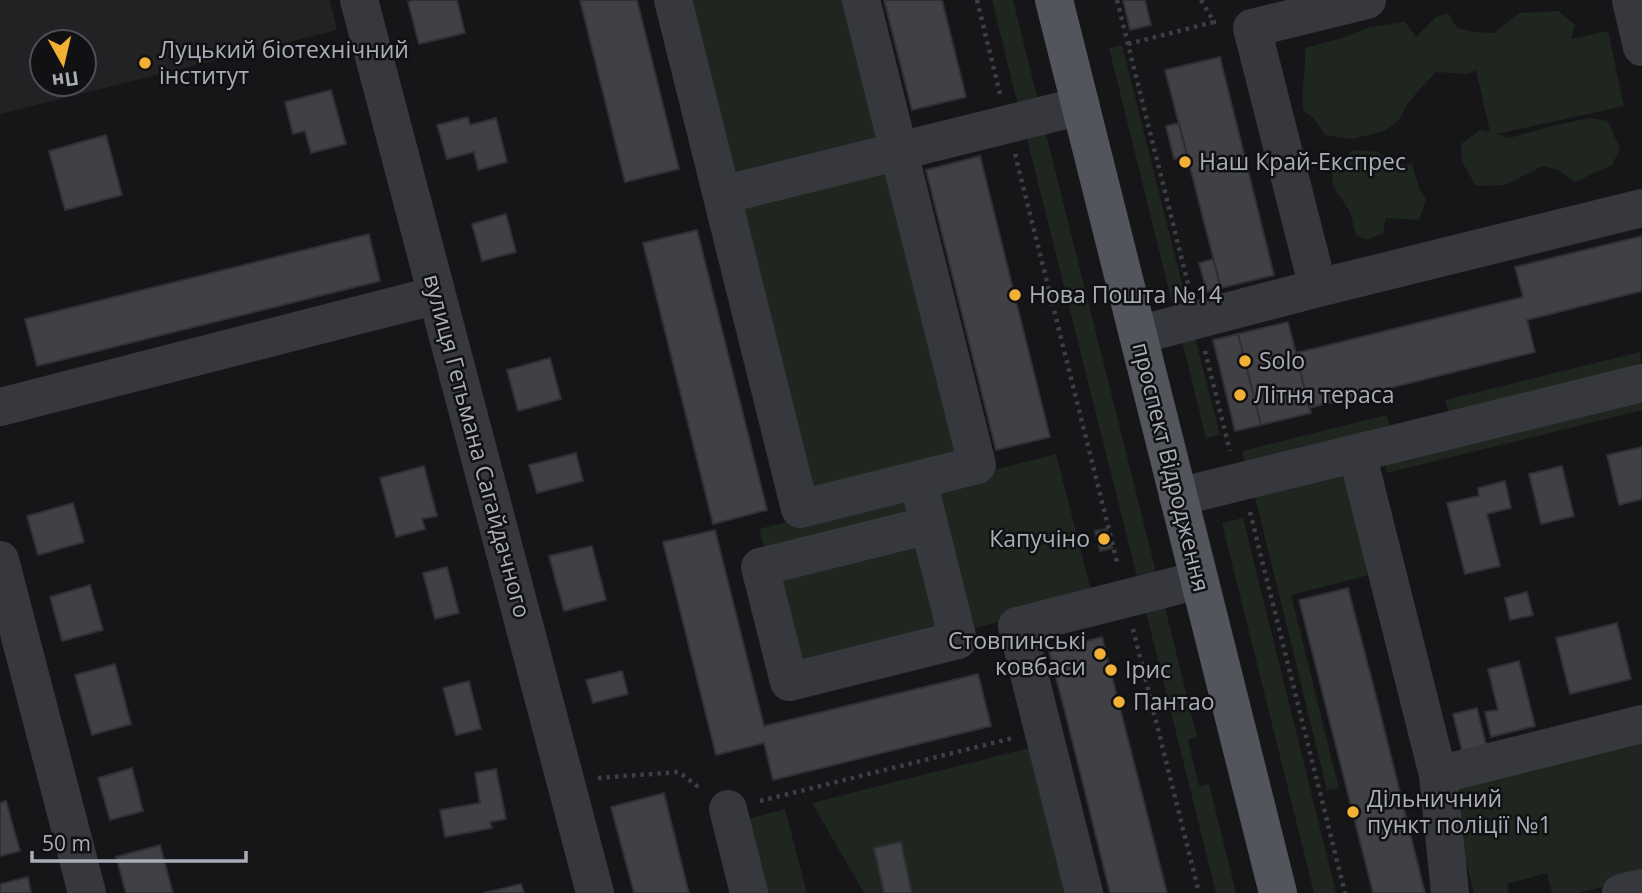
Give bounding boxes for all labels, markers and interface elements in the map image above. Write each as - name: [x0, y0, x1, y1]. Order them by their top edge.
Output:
- north arrow: [28, 28, 98, 98]
- place label: Луцький біотехнічний інститут: [159, 33, 409, 91]
- marker: Луцький біотехнічний інститут: [137, 55, 153, 71]
- text: Пн: [50, 65, 80, 95]
- place label: Наш Край-Експрес: [1199, 145, 1406, 177]
- marker: Наш Край-Експрес: [1177, 154, 1193, 170]
- street label: вулиця Гетьмана Сагайдачного: [417, 270, 539, 621]
- place label: Нова Пошта №14: [1029, 278, 1222, 310]
- marker: Нова Пошта №14: [1007, 287, 1023, 303]
- street label: проспект Відродження: [1126, 339, 1218, 595]
- place label: Solo: [1259, 344, 1305, 376]
- marker: Solo: [1237, 353, 1253, 369]
- place label: Літня тераса: [1254, 378, 1394, 410]
- marker: Літня тераса: [1232, 387, 1248, 403]
- place label: Капучіно: [989, 522, 1090, 554]
- marker: Капучіно: [1096, 531, 1112, 547]
- place label: Стовпинські ковбаси: [948, 624, 1086, 682]
- marker: Стовпинські ковбаси: [1092, 646, 1108, 662]
- place label: Ірис: [1125, 653, 1171, 685]
- marker: Ірис: [1103, 662, 1119, 678]
- place label: Пантао: [1133, 685, 1215, 717]
- marker: Пантао: [1111, 694, 1127, 710]
- place label: Дільничний пункт поліції №1: [1367, 782, 1552, 840]
- marker: Дільничний пункт поліції №1: [1345, 804, 1361, 820]
- scale bar: [32, 820, 245, 864]
- text: 50 m: [42, 829, 91, 857]

